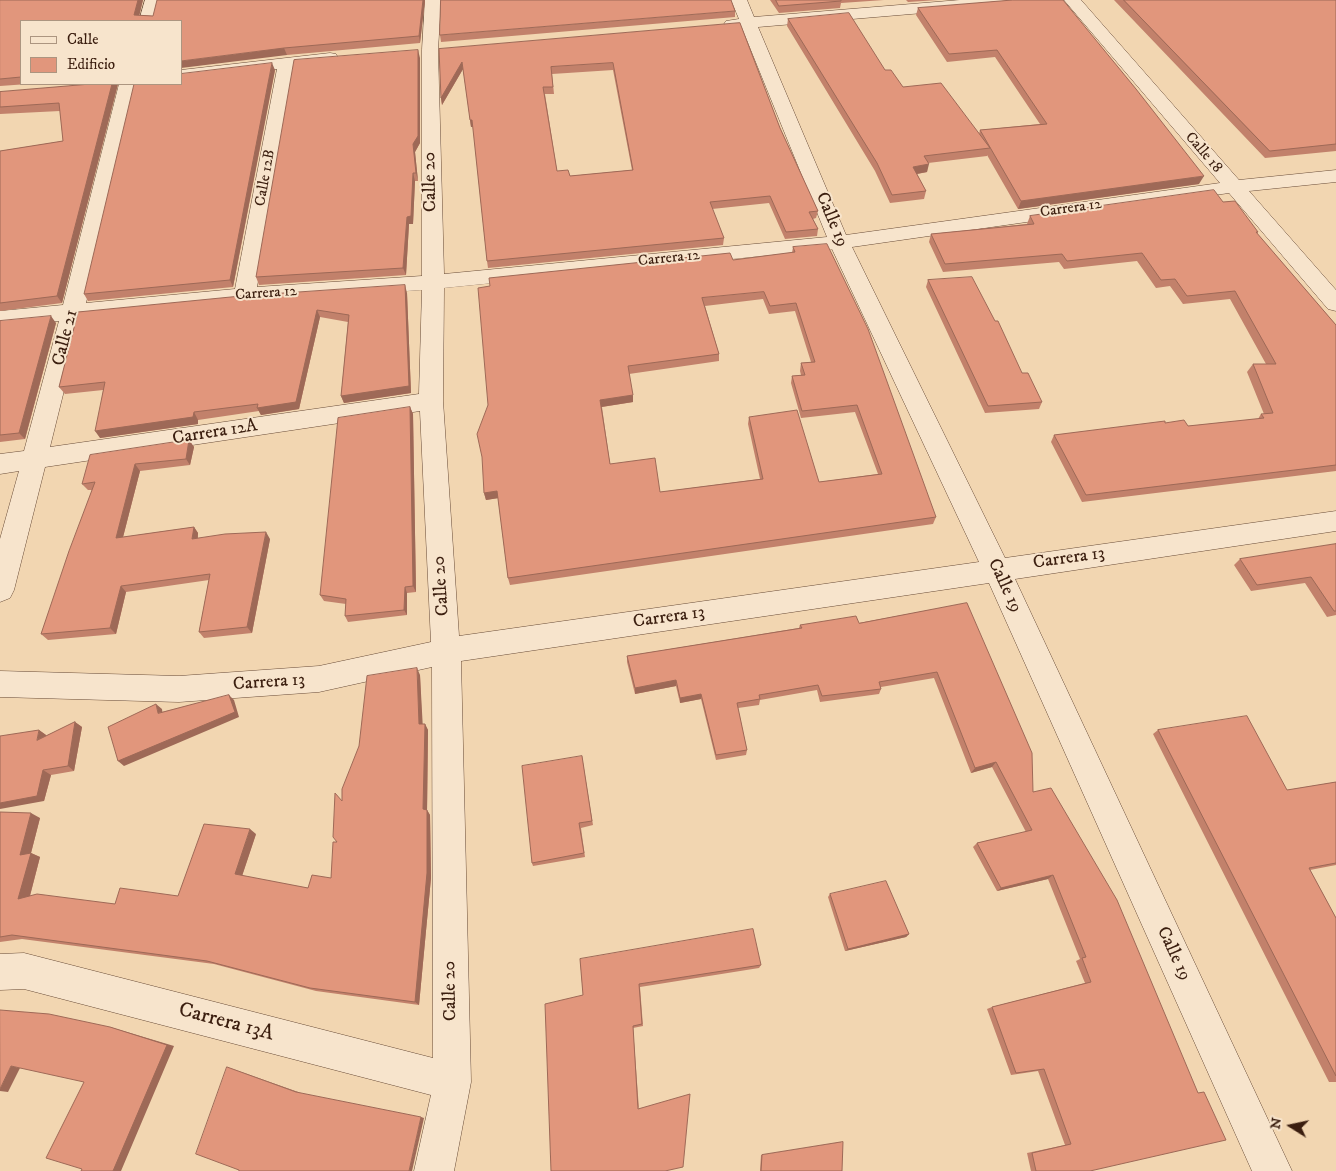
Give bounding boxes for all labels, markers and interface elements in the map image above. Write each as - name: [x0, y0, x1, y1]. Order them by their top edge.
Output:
- legend: [20, 20, 182, 85]
- text: Calle: [67, 30, 99, 49]
- text: Edificio: [67, 55, 115, 74]
- street label: Calle 18: [1181, 129, 1225, 177]
- street label: Calle 12B: [252, 148, 280, 208]
- street label: Calle 20: [420, 152, 442, 212]
- street label: Calle 19: [810, 189, 852, 251]
- street label: Carrera 12: [1039, 196, 1103, 222]
- street label: Carrera 12: [637, 247, 701, 271]
- street label: Carrera 12: [235, 283, 297, 305]
- street label: Calle 21: [49, 308, 83, 368]
- street label: Carrera 12A: [171, 416, 259, 450]
- street label: Carrera 13: [1032, 543, 1106, 575]
- street label: Calle 20: [429, 555, 455, 617]
- street label: Calle 19: [982, 556, 1026, 616]
- street label: Carrera 13: [632, 602, 706, 634]
- street label: Carrera 13: [232, 670, 306, 696]
- street label: Calle 19: [1151, 924, 1195, 984]
- street label: Calle 20: [440, 961, 462, 1021]
- street label: Carrera 13A: [176, 998, 276, 1048]
- north arrow: [1266, 1101, 1316, 1151]
- text: N: [1266, 1116, 1286, 1131]

